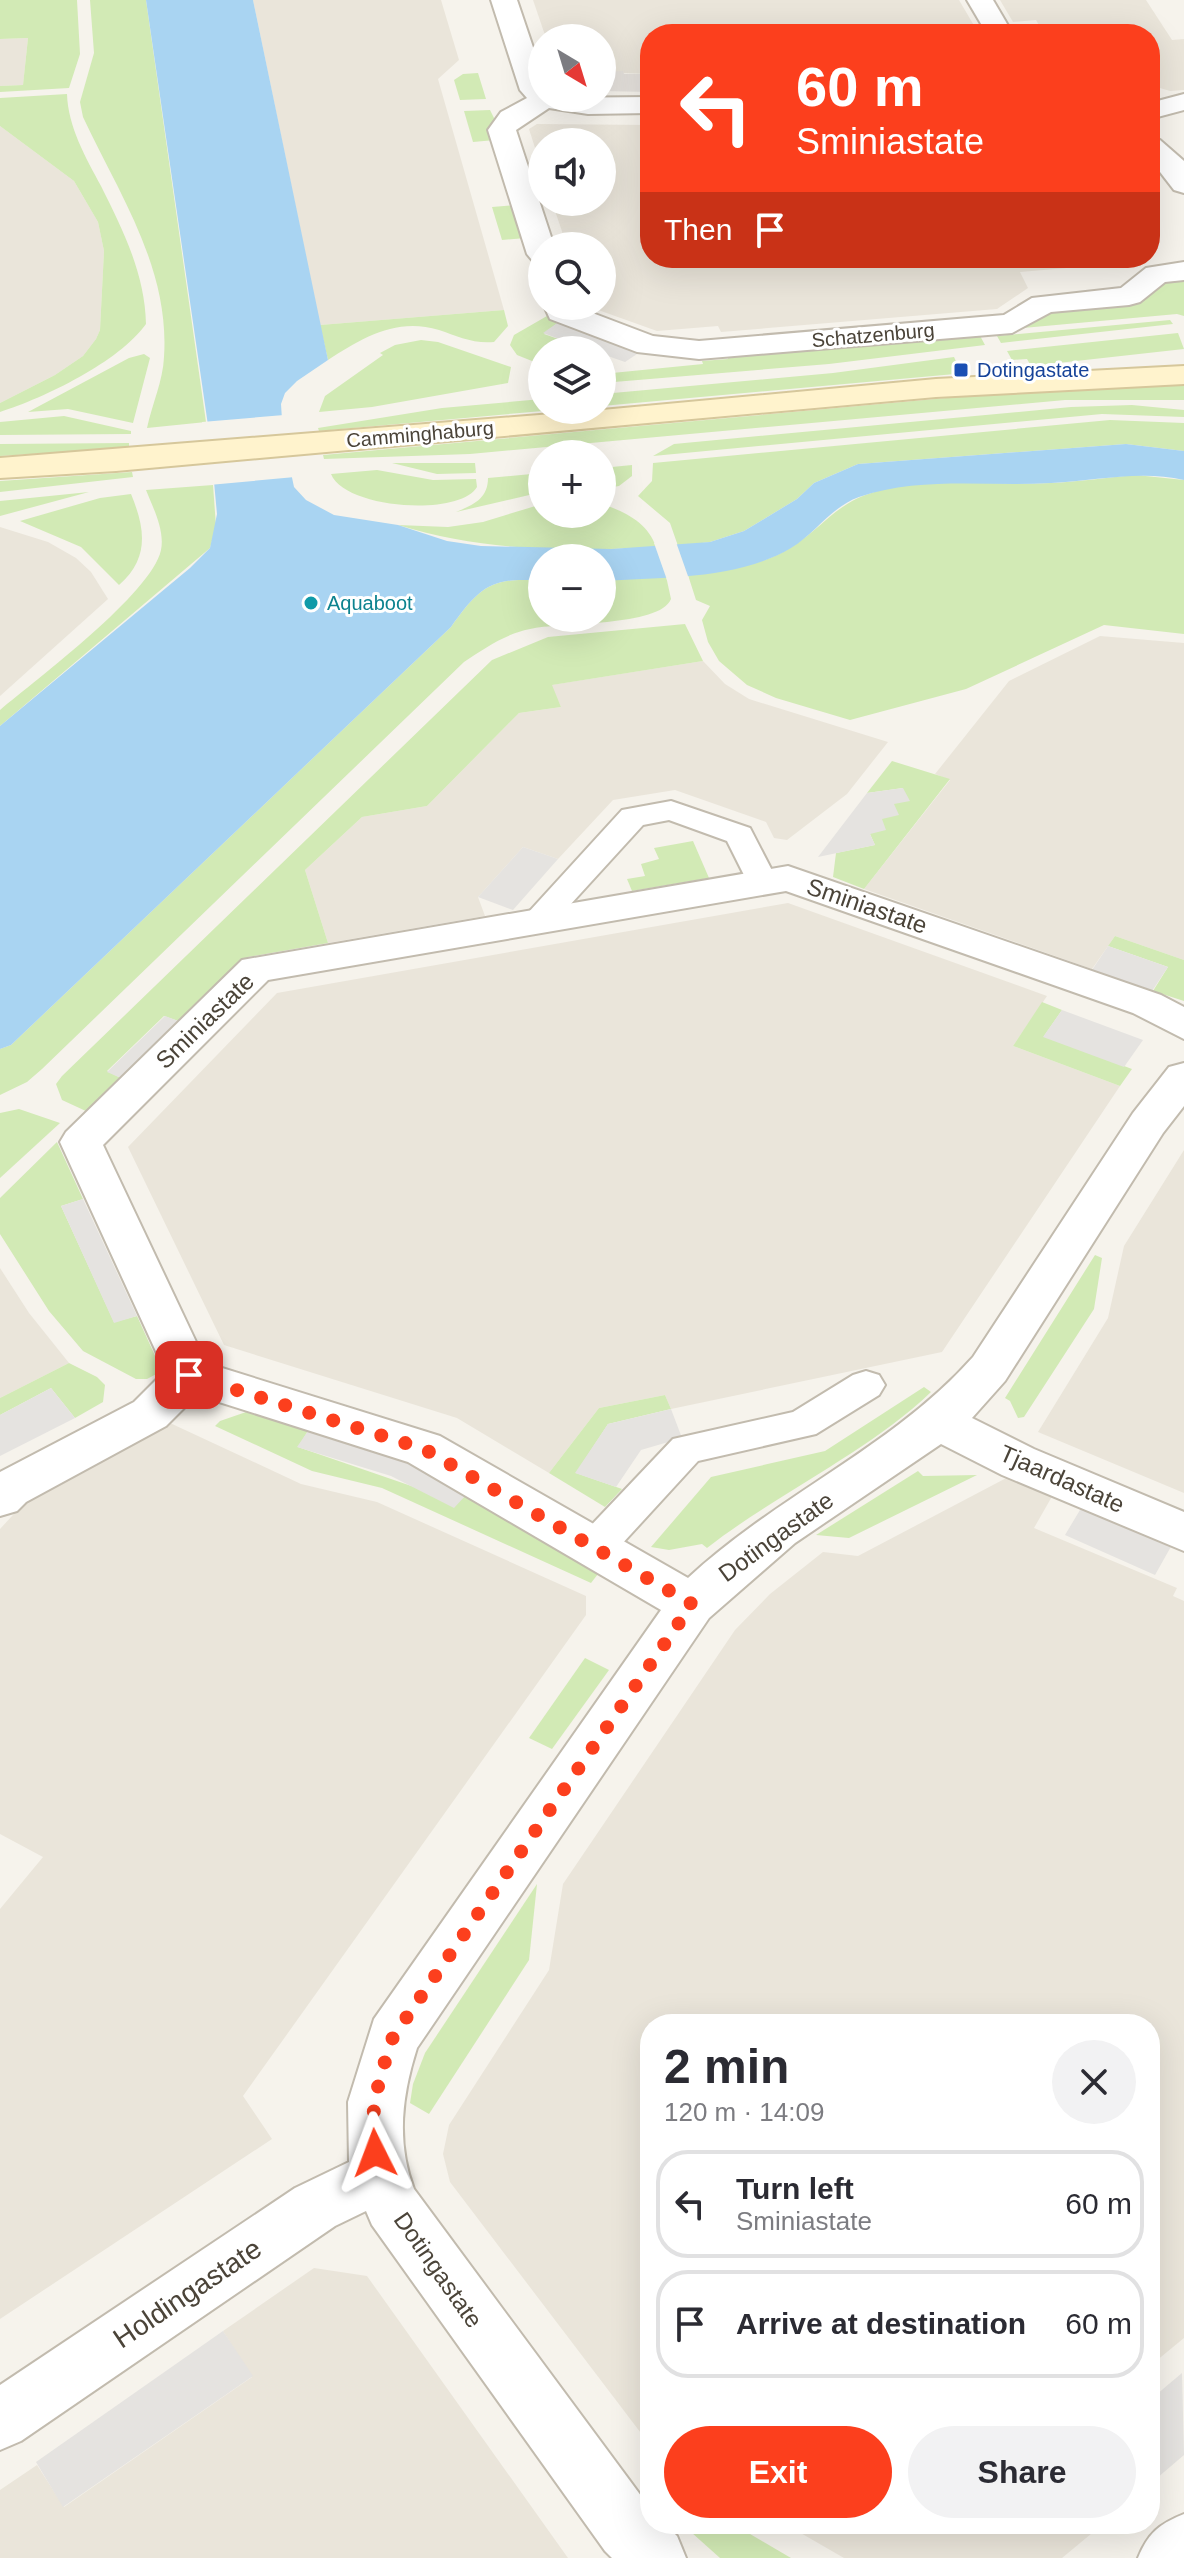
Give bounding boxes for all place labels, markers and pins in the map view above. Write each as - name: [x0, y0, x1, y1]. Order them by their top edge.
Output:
- place label: Dotingastate: [977, 359, 1089, 381]
- marker: Dotingastate: [952, 361, 970, 379]
- place label: Aquaboot: [327, 592, 413, 614]
- marker: Aquaboot: [302, 594, 320, 612]
- pin: [155, 1341, 223, 1409]

